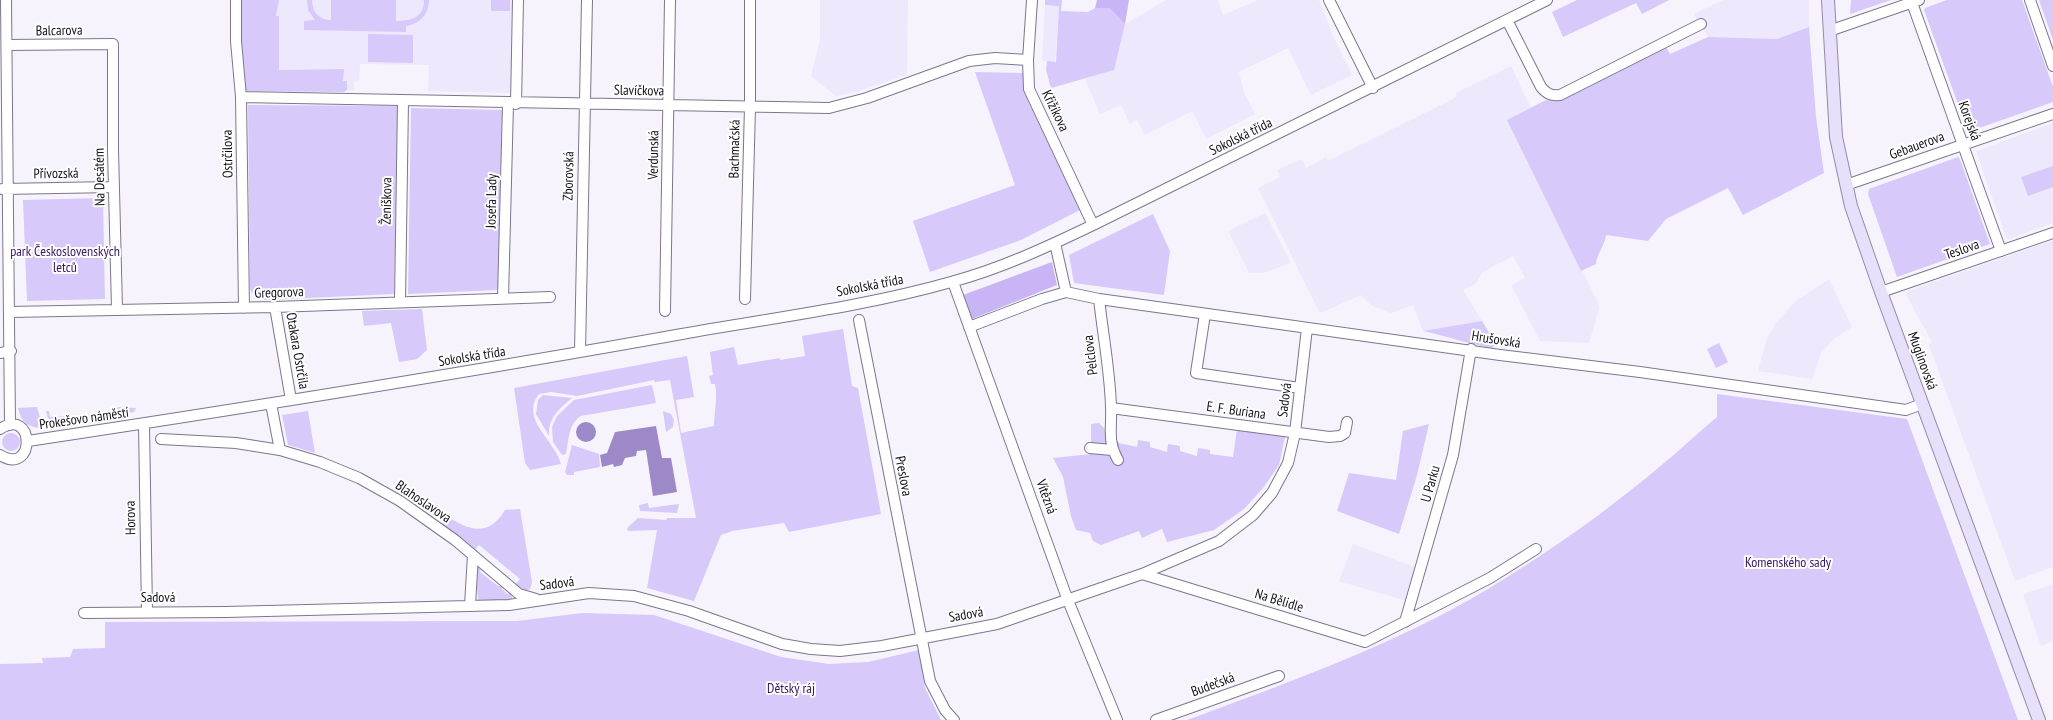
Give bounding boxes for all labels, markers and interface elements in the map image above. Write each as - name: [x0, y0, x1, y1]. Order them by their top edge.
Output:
- street label: Balcarova: [35, 22, 83, 40]
- street label: Slavíčkova: [614, 82, 664, 100]
- street label: Křižíkova: [1038, 88, 1072, 134]
- street label: Korejská: [1954, 99, 1984, 143]
- street label: Sokolská třída: [1207, 115, 1275, 159]
- street label: Bachmačská: [726, 119, 744, 179]
- street label: Gebauerova: [1887, 128, 1947, 164]
- street label: Ostrčilova: [219, 130, 237, 178]
- street label: Verdunská: [645, 130, 663, 180]
- street label: Na Desátém: [91, 148, 109, 206]
- street label: Zborovská: [560, 151, 578, 201]
- street label: Přívozská: [33, 165, 79, 183]
- street label: Josefa Lady: [483, 174, 501, 228]
- street label: Ženíškova: [378, 177, 396, 225]
- street label: Teslova: [1942, 236, 1982, 264]
- park label: park Československých letců: [10, 244, 120, 276]
- street label: Sokolská třída: [835, 271, 905, 301]
- street label: Gregorova: [254, 284, 304, 302]
- street label: Otakara Ostrčila: [282, 311, 312, 391]
- street label: Hrušovská: [1470, 328, 1522, 352]
- street label: Muglinovská: [1904, 330, 1940, 392]
- street label: Pelclova: [1080, 334, 1102, 376]
- street label: Sokolská třída: [437, 343, 507, 371]
- street label: Sadová: [1275, 382, 1295, 418]
- street label: E. F. Buriana: [1205, 399, 1267, 423]
- street label: Prokešovo náměstí: [38, 404, 130, 434]
- street label: Preslova: [891, 455, 915, 497]
- street label: U Parku: [1418, 464, 1444, 504]
- street label: Blahoslavova: [392, 477, 454, 527]
- street label: Vítězná: [1032, 478, 1060, 516]
- street label: Horova: [122, 501, 140, 535]
- park label: Komenského sady: [1745, 555, 1831, 571]
- street label: Sadová: [539, 574, 575, 594]
- street label: Na Bělidle: [1253, 586, 1305, 616]
- street label: Sadová: [141, 590, 175, 606]
- street label: Sadová: [948, 604, 984, 626]
- street label: Budečská: [1189, 669, 1237, 701]
- park label: Dětský ráj: [767, 681, 815, 697]

